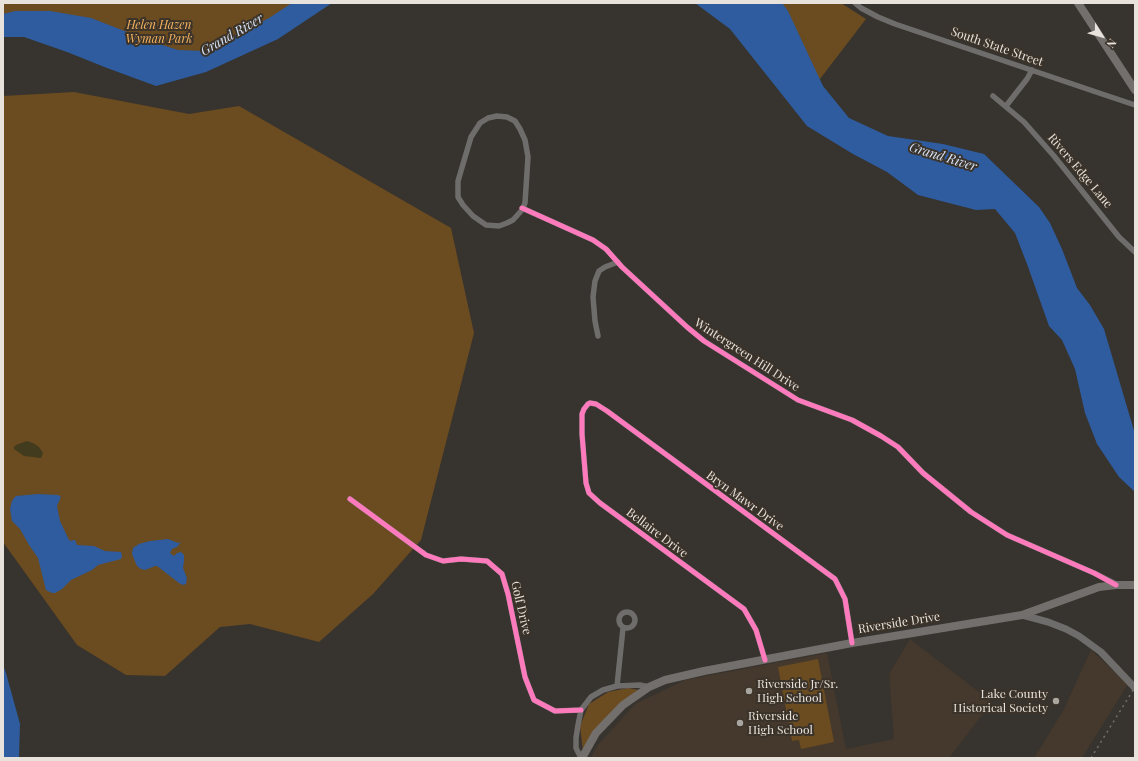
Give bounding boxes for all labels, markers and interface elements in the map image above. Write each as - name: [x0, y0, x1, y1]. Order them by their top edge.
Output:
- water label: Grand River: [198, 11, 266, 59]
- north arrow: [1082, 16, 1122, 56]
- park label: Helen Hazen Wyman Park: [126, 18, 192, 46]
- street label: South State Street: [949, 24, 1045, 70]
- text: N: [1104, 36, 1120, 51]
- street label: Rivers Edge Lane: [1045, 131, 1115, 211]
- water label: Grand River: [907, 139, 979, 175]
- street label: Wintergreen Hill Drive: [692, 316, 802, 394]
- street label: Bryn Mawr Drive: [703, 468, 787, 534]
- street label: Bellaire Drive: [623, 505, 691, 561]
- street label: Golf Drive: [508, 580, 534, 636]
- street label: Riverside Drive: [857, 609, 941, 637]
- place label: Riverside Jr/Sr. High School: [757, 677, 838, 705]
- marker: Riverside Jr/Sr. High School: [744, 686, 754, 696]
- place label: Lake County Historical Society: [953, 687, 1048, 715]
- marker: Lake County Historical Society: [1051, 696, 1061, 706]
- place label: Riverside High School: [748, 709, 813, 737]
- marker: Riverside High School: [735, 718, 745, 728]

